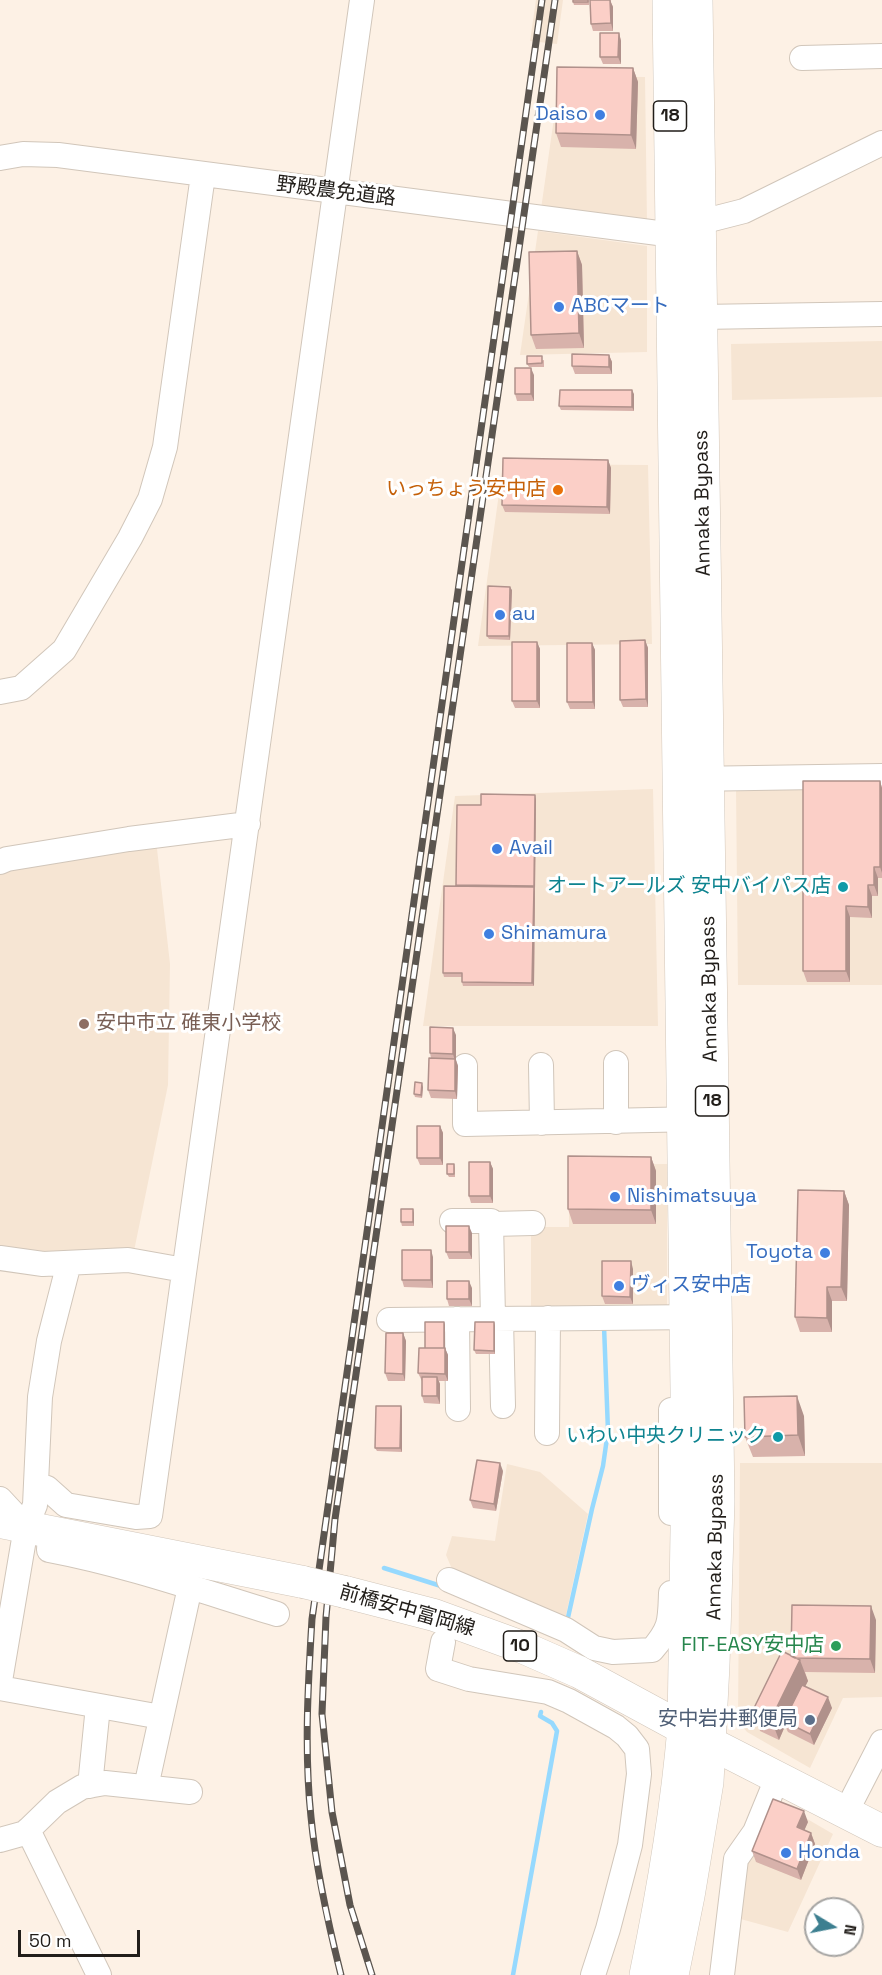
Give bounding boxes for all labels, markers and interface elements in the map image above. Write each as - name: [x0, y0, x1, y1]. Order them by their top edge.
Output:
- road number: 18: [654, 101, 686, 131]
- place label: Daiso: [535, 103, 588, 127]
- marker: Daiso: [593, 108, 607, 122]
- street label: 野殿農免道路: [275, 173, 397, 211]
- place label: ABCマート: [571, 295, 670, 319]
- marker: ABCマート: [552, 300, 566, 314]
- street label: Annaka Bypass: [690, 429, 716, 577]
- place label: いっちょう安中店: [386, 478, 546, 502]
- marker: いっちょう安中店: [551, 483, 565, 497]
- place label: au: [512, 603, 535, 627]
- marker: au: [493, 608, 507, 622]
- place label: Avail: [509, 837, 553, 861]
- marker: Avail: [490, 842, 504, 856]
- place label: オートアールズ 安中バイパス店: [547, 875, 831, 899]
- marker: オートアールズ 安中バイパス店: [836, 880, 850, 894]
- street label: Annaka Bypass: [697, 915, 723, 1063]
- place label: Shimamura: [501, 922, 607, 946]
- marker: Shimamura: [482, 927, 496, 941]
- place label: 安中市立 碓東小学校: [96, 1012, 281, 1036]
- marker: 安中市立 碓東小学校: [77, 1017, 91, 1031]
- road number: 18: [696, 1086, 728, 1116]
- place label: Nishimatsuya: [627, 1185, 757, 1209]
- marker: Nishimatsuya: [608, 1190, 622, 1204]
- place label: Toyota: [746, 1241, 813, 1265]
- marker: Toyota: [818, 1246, 832, 1260]
- place label: ヴィス安中店: [631, 1274, 751, 1298]
- marker: ヴィス安中店: [612, 1279, 626, 1293]
- place label: いわい中央クリニック: [566, 1425, 766, 1449]
- marker: いわい中央クリニック: [771, 1430, 785, 1444]
- street label: Annaka Bypass: [703, 1473, 729, 1621]
- street label: 前橋安中富岡線: [336, 1580, 478, 1642]
- road number: 10: [504, 1631, 536, 1661]
- place label: FIT-EASY安中店: [681, 1634, 824, 1658]
- marker: FIT-EASY安中店: [829, 1639, 843, 1653]
- place label: 安中岩井郵便局: [658, 1708, 798, 1732]
- marker: 安中岩井郵便局: [803, 1713, 817, 1727]
- place label: Honda: [798, 1841, 860, 1865]
- marker: Honda: [779, 1846, 793, 1860]
- north arrow: [804, 1897, 864, 1957]
- scale bar: [21, 1918, 142, 1956]
- text: N: [839, 1923, 862, 1937]
- text: 50 m: [29, 1929, 71, 1952]

